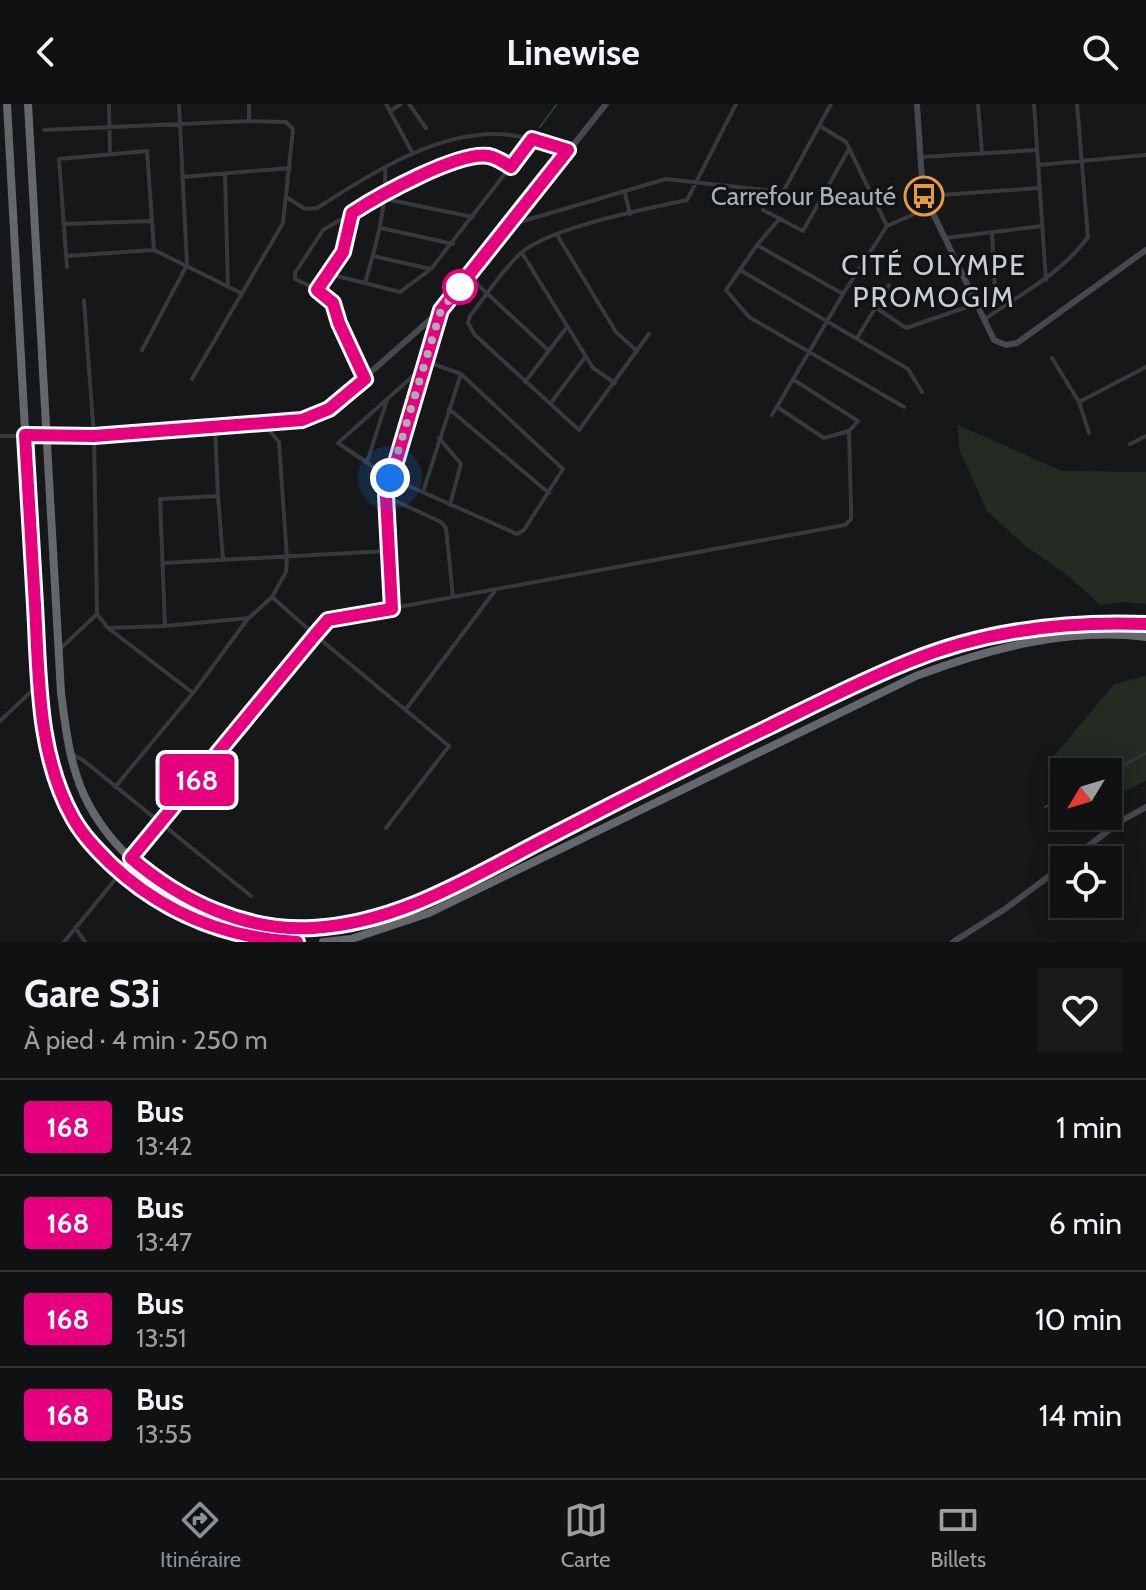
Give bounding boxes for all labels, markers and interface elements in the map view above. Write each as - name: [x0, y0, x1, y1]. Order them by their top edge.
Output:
- icon: back: [24, 30, 68, 74]
- text: Linewise: [506, 30, 640, 74]
- icon: search: [1078, 30, 1122, 74]
- bus stop icon: Carrefour Beauté: [903, 175, 945, 217]
- place label: Carrefour Beauté: [711, 180, 896, 212]
- district label: CITÉ OLYMPE PROMOGIM: [841, 248, 1027, 314]
- unlabelled marker: [443, 270, 477, 304]
- your location: [370, 458, 410, 498]
- line badge: 168: [151, 754, 243, 806]
- north arrow: [1050, 758, 1122, 830]
- map controls: [1050, 758, 1122, 918]
- text: 168: [176, 763, 218, 797]
- button: locate: [1050, 846, 1122, 918]
- button: heart: [1038, 968, 1122, 1052]
- text: Gare S3i: [24, 970, 160, 1017]
- text: À pied · 4 min · 250 m: [24, 1024, 268, 1056]
- text: Bus: [136, 1093, 184, 1130]
- text: 1 min: [1056, 1109, 1122, 1146]
- text: 168: [47, 1110, 89, 1144]
- text: 13:42: [136, 1130, 193, 1162]
- text: Bus: [136, 1189, 184, 1226]
- text: 6 min: [1049, 1205, 1122, 1242]
- text: 168: [47, 1206, 89, 1240]
- text: 13:47: [136, 1226, 192, 1258]
- text: Bus: [136, 1285, 184, 1322]
- text: 10 min: [1035, 1301, 1122, 1338]
- text: 168: [47, 1302, 89, 1336]
- text: 13:51: [136, 1322, 187, 1354]
- text: Bus: [136, 1381, 184, 1418]
- text: 14 min: [1039, 1397, 1122, 1434]
- text: 168: [47, 1398, 89, 1432]
- text: 13:55: [136, 1418, 192, 1450]
- tab: Itinéraire: [160, 1498, 241, 1573]
- tab: Carte: [561, 1498, 610, 1573]
- tab: Billets: [930, 1498, 986, 1573]

